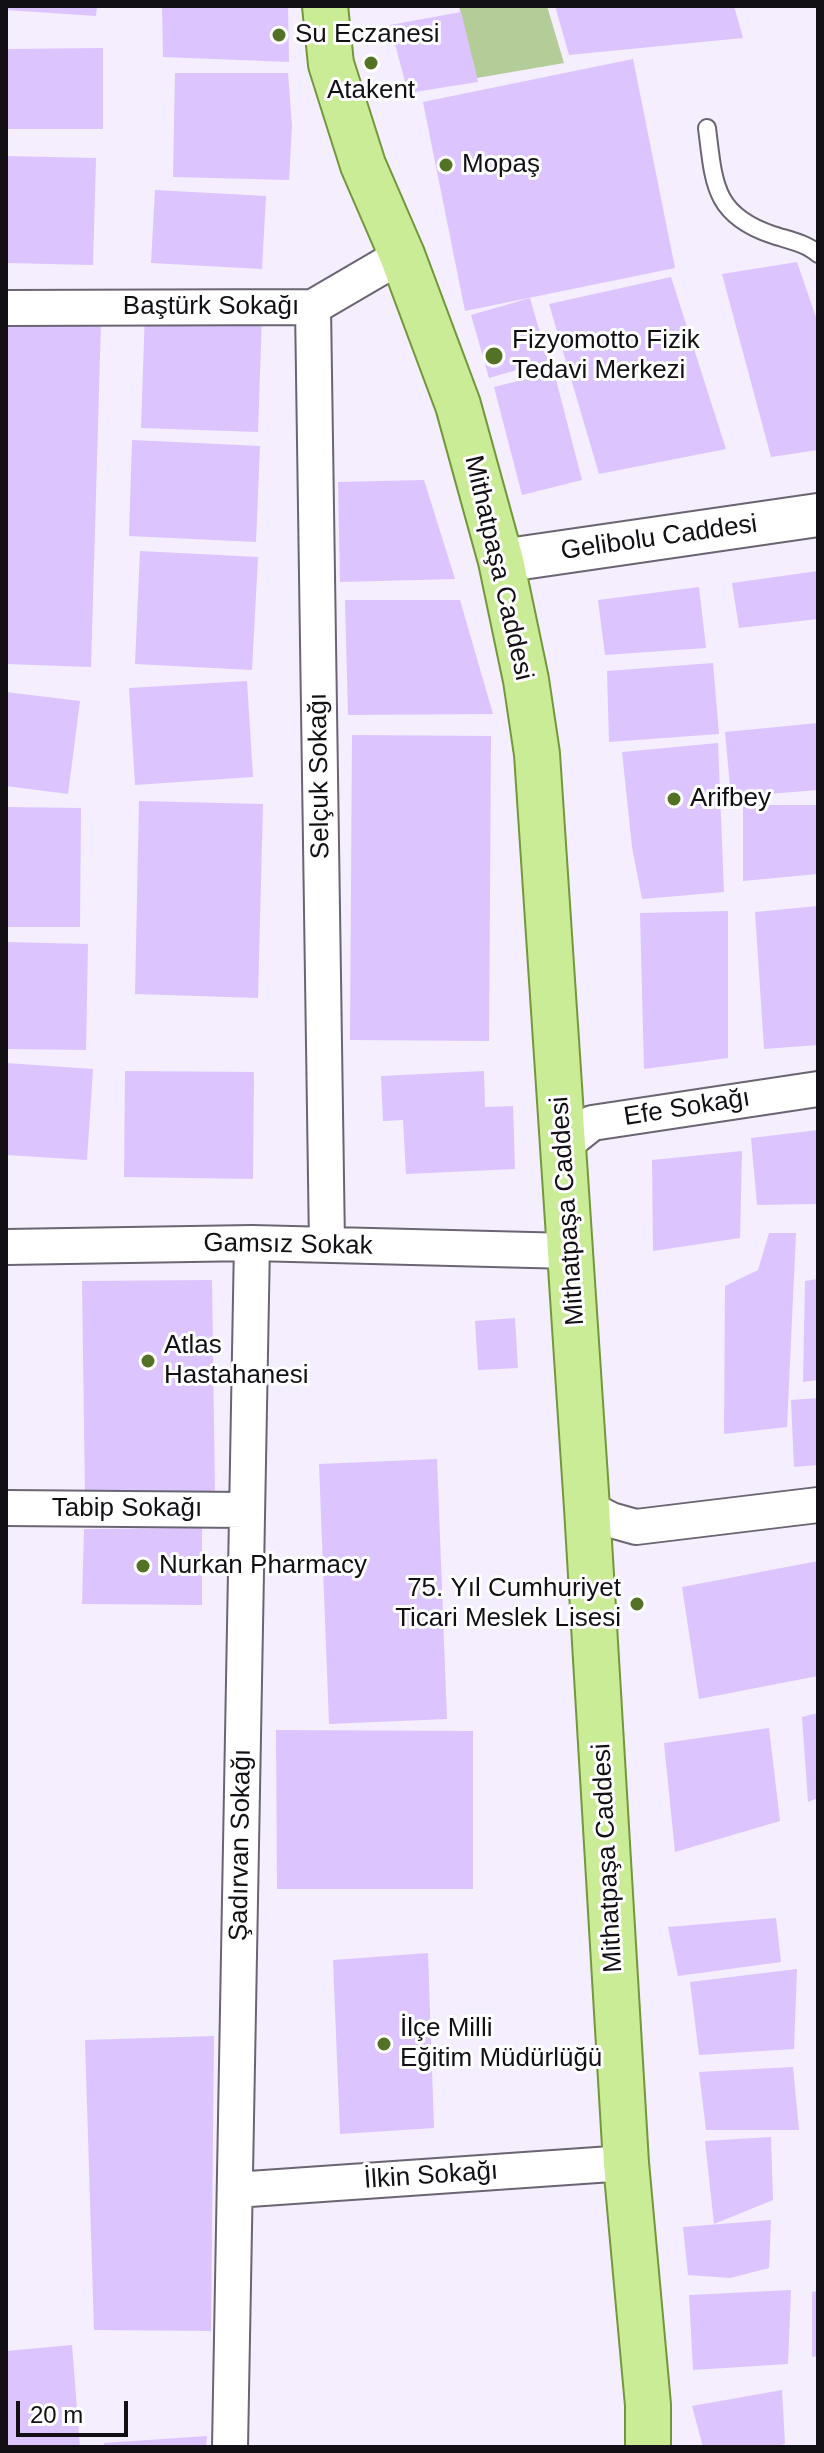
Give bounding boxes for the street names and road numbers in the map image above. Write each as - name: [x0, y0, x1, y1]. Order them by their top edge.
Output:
- street label: Baştürk Sokağı: [123, 291, 299, 323]
- street label: Mithatpaşa Caddesi: [457, 453, 539, 683]
- street label: Gelibolu Caddesi: [559, 509, 759, 567]
- street label: Selçuk Sokağı: [303, 693, 337, 859]
- street label: Efe Sokağı: [622, 1083, 752, 1133]
- street label: Mithatpaşa Caddesi: [544, 1095, 592, 1327]
- street label: Gamsız Sokak: [203, 1228, 373, 1262]
- street label: Tabip Sokağı: [52, 1493, 202, 1525]
- street label: Mithatpaşa Caddesi: [586, 1742, 630, 1974]
- street label: Şadırvan Sokağı: [224, 1749, 258, 1941]
- street label: İlkin Sokağı: [363, 2156, 499, 2196]

